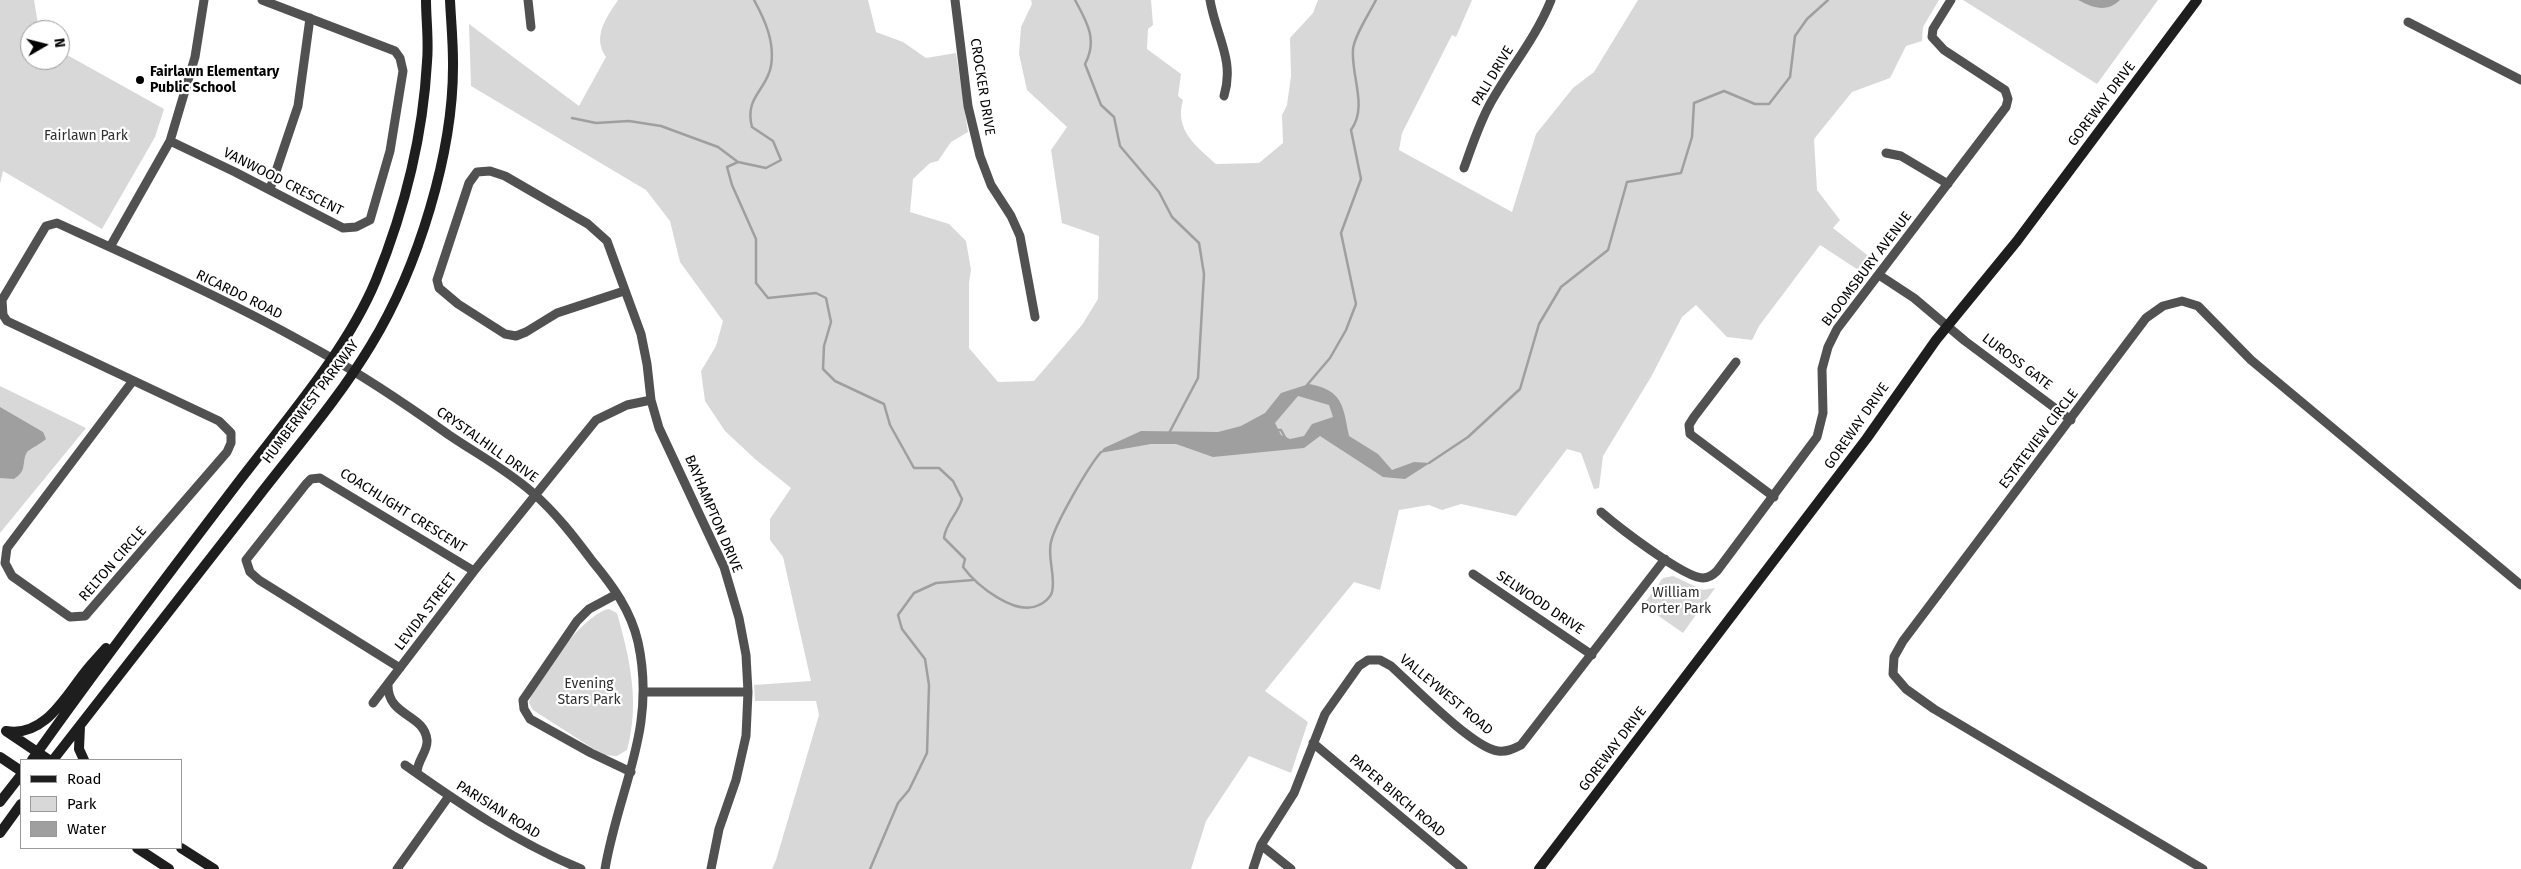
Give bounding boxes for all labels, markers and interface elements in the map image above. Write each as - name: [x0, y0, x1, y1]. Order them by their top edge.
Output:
- north arrow: [20, 20, 70, 70]
- text: N: [50, 37, 68, 49]
- street label: CROCKER DRIVE: [966, 37, 998, 137]
- street label: PALI DRIVE: [1469, 43, 1517, 109]
- street label: GOREWAY DRIVE: [2065, 58, 2139, 150]
- place label: Fairlawn Elementary Public School: [150, 64, 279, 96]
- marker: Fairlawn Elementary Public School: [134, 74, 146, 86]
- park label: Fairlawn Park: [44, 128, 128, 144]
- street label: VANWOOD CRESCENT: [220, 144, 346, 220]
- street label: BLOOMSBURY AVENUE: [1818, 208, 1916, 330]
- street label: RICARDO ROAD: [193, 267, 285, 323]
- street label: LUROSS GATE: [1979, 330, 2055, 394]
- street label: HUMBERWEST PARKWAY: [259, 337, 363, 467]
- street label: GOREWAY DRIVE: [1821, 380, 1893, 472]
- street label: ESTATEVIEW CIRCLE: [1996, 386, 2082, 492]
- street label: CRYSTALHILL DRIVE: [433, 404, 541, 486]
- street label: BAYHAMPTON DRIVE: [681, 453, 745, 575]
- street label: COACHLIGHT CRESCENT: [337, 465, 469, 557]
- street label: RELTON CIRCLE: [76, 523, 150, 605]
- street label: SELWOOD DRIVE: [1493, 567, 1587, 639]
- street label: LEVIDA STREET: [392, 570, 460, 654]
- park label: William Porter Park: [1641, 585, 1711, 618]
- street label: VALLEYWEST ROAD: [1396, 651, 1496, 739]
- park label: Evening Stars Park: [557, 676, 621, 709]
- street label: GOREWAY DRIVE: [1576, 703, 1650, 795]
- street label: PAPER BIRCH ROAD: [1346, 751, 1448, 841]
- legend: [20, 759, 182, 849]
- text: Road: [67, 770, 102, 788]
- street label: PARISIAN ROAD: [453, 777, 543, 843]
- text: Park: [67, 795, 97, 813]
- text: Water: [67, 820, 106, 838]

